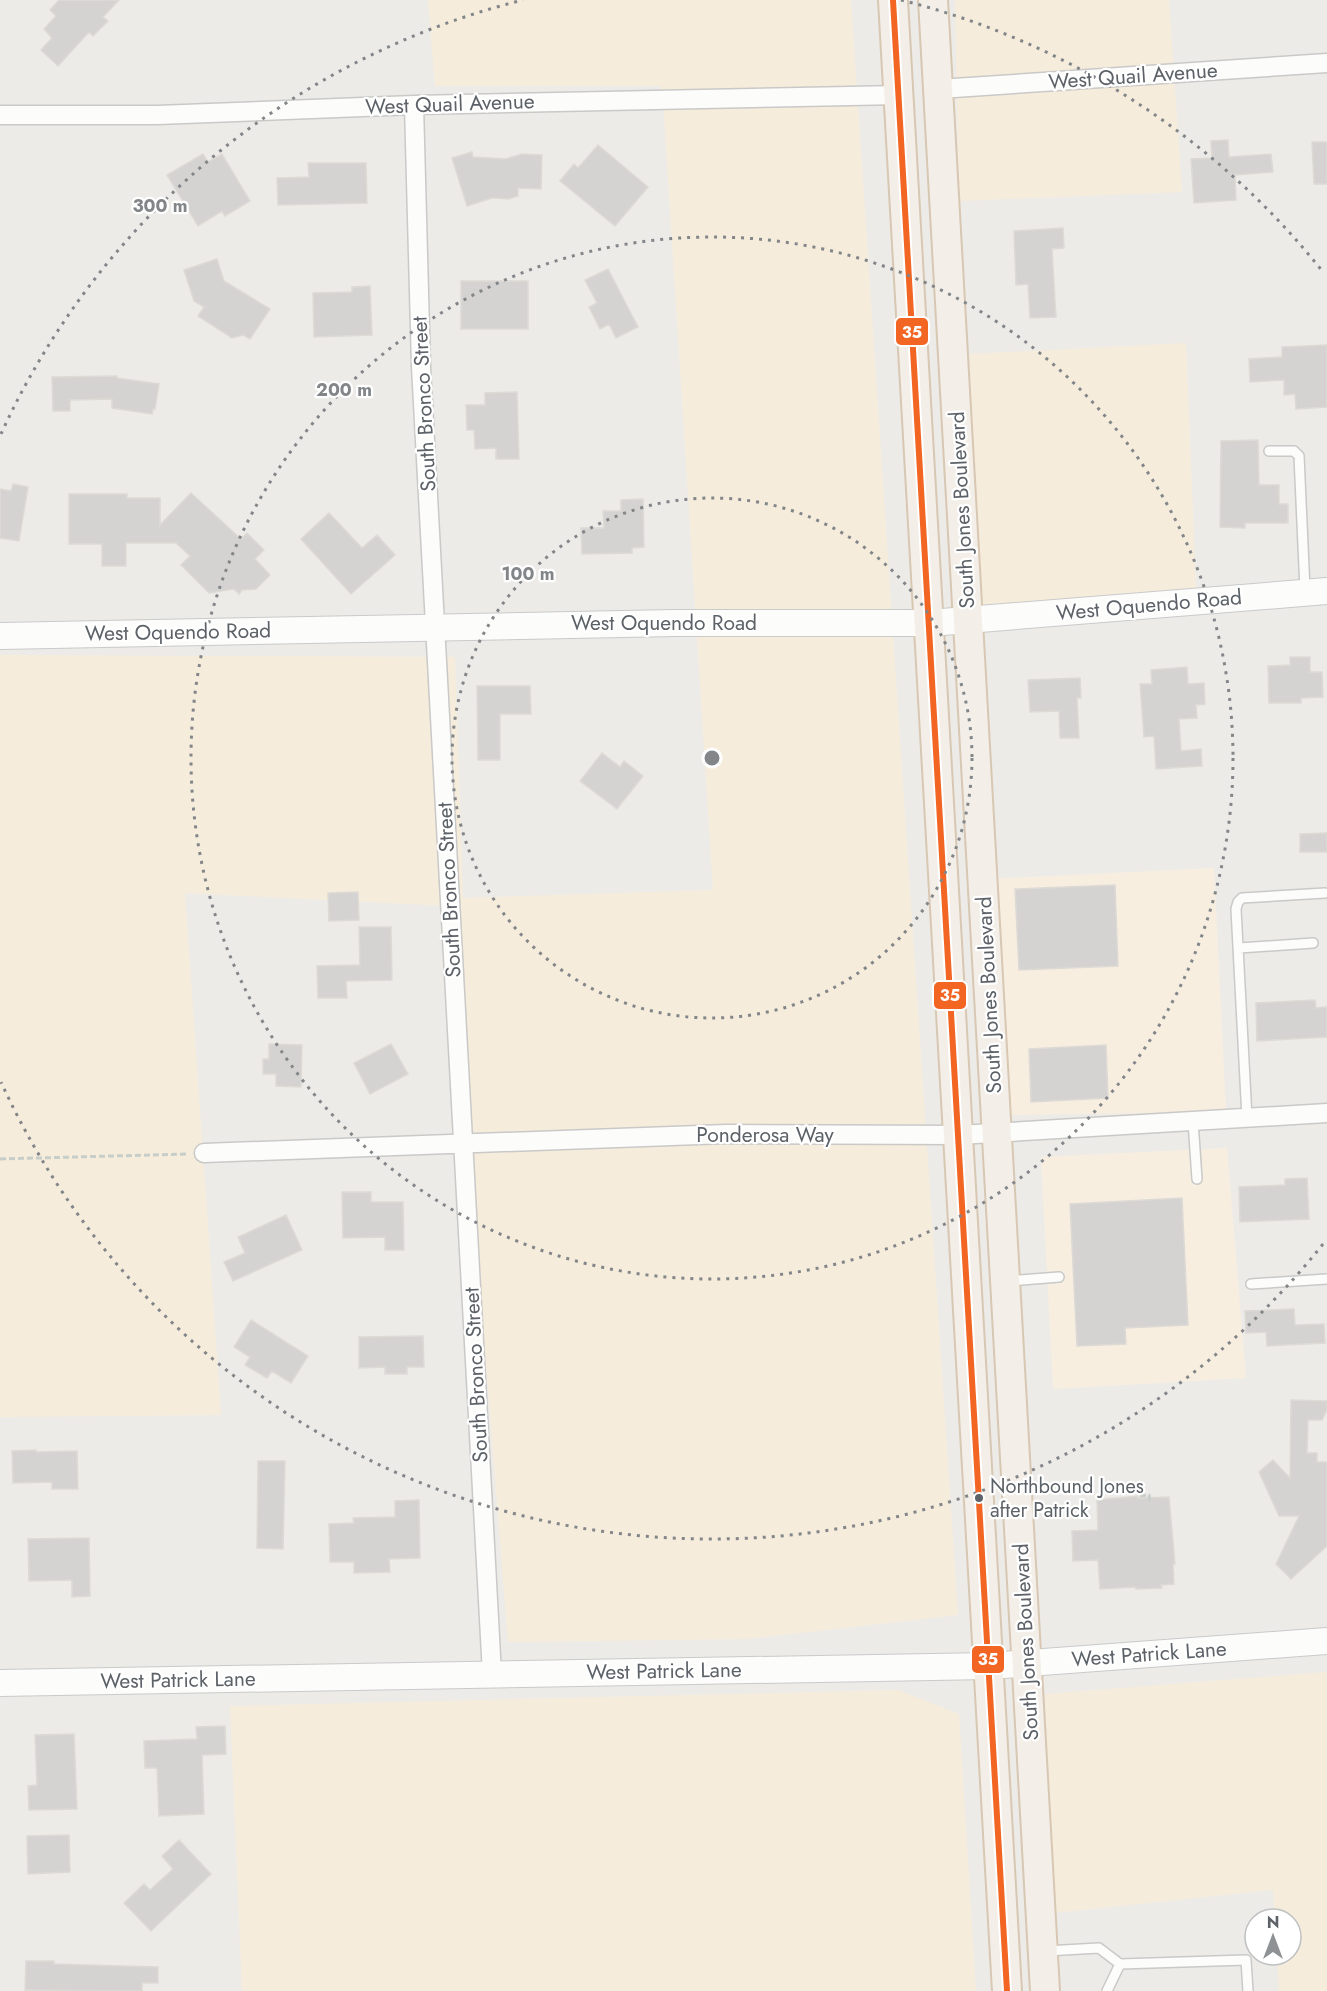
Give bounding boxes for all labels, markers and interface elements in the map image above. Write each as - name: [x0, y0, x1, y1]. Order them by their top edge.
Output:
- street label: West Quail Avenue: [1047, 55, 1219, 97]
- street label: West Quail Avenue: [365, 86, 535, 122]
- text: 300 m: [132, 193, 188, 219]
- street label: South Bronco Street: [404, 316, 444, 492]
- line badge: 35: [895, 317, 929, 346]
- text: 35: [902, 321, 922, 344]
- text: 200 m: [316, 377, 372, 403]
- street label: South Jones Boulevard: [942, 411, 982, 609]
- text: 100 m: [501, 561, 555, 587]
- street label: West Oquendo Road: [1055, 582, 1243, 628]
- street label: West Oquendo Road: [571, 608, 757, 638]
- street label: West Oquendo Road: [85, 615, 271, 649]
- centre of rings: [702, 748, 722, 768]
- street label: South Bronco Street: [429, 802, 469, 978]
- street label: South Jones Boulevard: [969, 896, 1009, 1094]
- line badge: 35: [933, 981, 967, 1010]
- text: 35: [940, 984, 960, 1007]
- street label: Ponderosa Way: [696, 1120, 834, 1150]
- street label: South Bronco Street: [456, 1287, 496, 1463]
- place label: Northbound Jones after Patrick: [990, 1472, 1144, 1525]
- marker: Northbound Jones after Patrick: [973, 1492, 985, 1504]
- street label: South Jones Boulevard: [1006, 1543, 1046, 1741]
- street label: West Patrick Lane: [1070, 1634, 1228, 1674]
- line badge: 35: [971, 1645, 1005, 1674]
- text: 35: [978, 1648, 998, 1671]
- street label: West Patrick Lane: [586, 1655, 742, 1687]
- street label: West Patrick Lane: [100, 1664, 256, 1696]
- north arrow: [1243, 1907, 1303, 1967]
- text: N: [1267, 1911, 1279, 1934]

